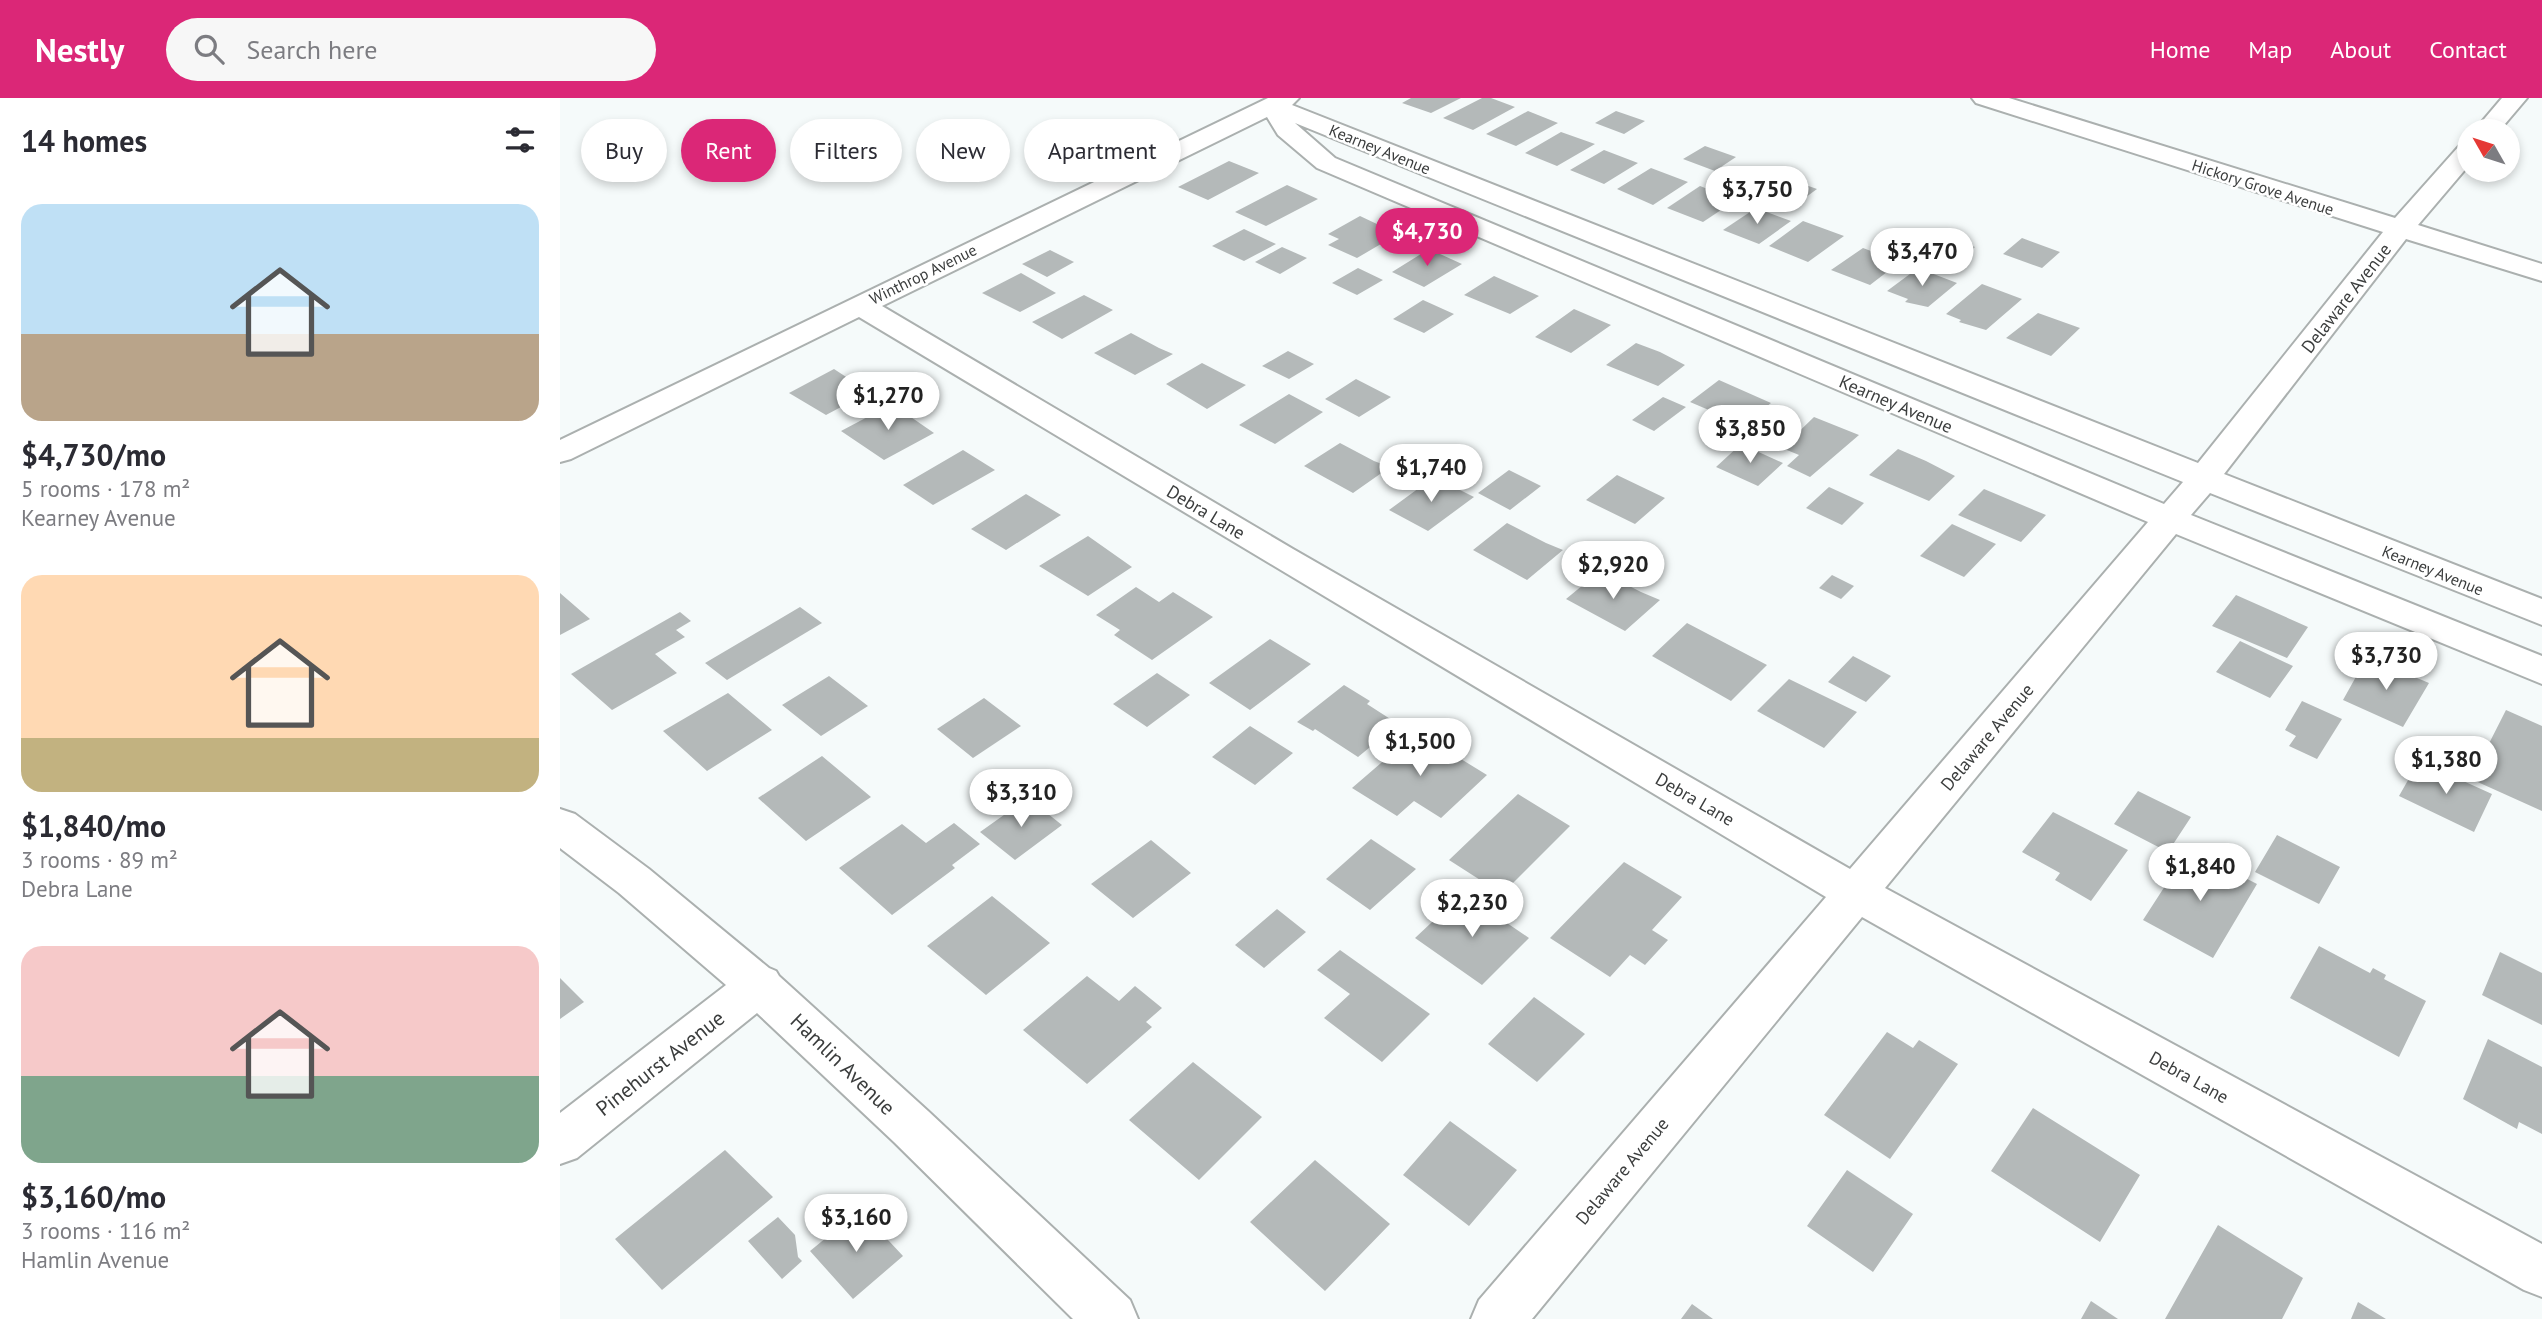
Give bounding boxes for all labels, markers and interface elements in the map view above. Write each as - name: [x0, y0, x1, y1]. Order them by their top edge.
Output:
- search box: [166, 18, 656, 81]
- text: Nestly: [35, 28, 124, 71]
- icon: search: [190, 30, 228, 68]
- text: Search here: [246, 33, 378, 66]
- text: Home: [2150, 34, 2210, 65]
- text: Map: [2248, 34, 2292, 65]
- text: About: [2330, 34, 2391, 65]
- text: Contact: [2429, 34, 2507, 65]
- chip: Buy: [581, 119, 667, 182]
- chip: Rent: [681, 119, 776, 182]
- chip: Filters: [790, 119, 902, 182]
- chip: New: [916, 119, 1010, 182]
- chip: Apartment: [1024, 119, 1181, 182]
- north arrow: [2457, 119, 2520, 182]
- map controls: [2457, 119, 2520, 182]
- street label: Kearney Avenue: [1326, 120, 1434, 178]
- text: 14 homes: [21, 121, 147, 160]
- icon: filters: [501, 121, 539, 159]
- street label: Hickory Grove Avenue: [2190, 155, 2336, 219]
- pin: $3,750: [1700, 166, 1814, 226]
- text: $3,750: [1721, 174, 1793, 203]
- pin: $4,730: [1370, 208, 1484, 268]
- text: $4,730: [1391, 216, 1463, 245]
- pin: $3,470: [1865, 228, 1979, 288]
- text: $3,470: [1886, 236, 1958, 265]
- street label: Winthrop Avenue: [866, 239, 980, 309]
- street label: Delaware Avenue: [2296, 239, 2396, 357]
- icon: home: [217, 249, 343, 375]
- street label: Kearney Avenue: [1836, 370, 1956, 438]
- pin: $1,270: [831, 372, 945, 432]
- text: $1,270: [852, 380, 924, 409]
- pin: $3,850: [1693, 406, 1807, 465]
- text: $3,850: [1714, 413, 1786, 442]
- text: $4,730/mo: [21, 435, 166, 474]
- pin: $1,740: [1374, 444, 1488, 504]
- text: $1,740: [1395, 452, 1467, 481]
- text: 5 rooms · 178 m²: [21, 474, 190, 503]
- street label: Debra Lane: [1163, 480, 1249, 544]
- text: Kearney Avenue: [21, 503, 176, 532]
- street label: Kearney Avenue: [2379, 541, 2487, 599]
- pin: $2,920: [1556, 542, 1670, 601]
- text: $2,920: [1577, 549, 1649, 578]
- icon: home: [217, 620, 343, 746]
- pin: $3,730: [2329, 632, 2443, 692]
- text: $3,730: [2350, 640, 2422, 669]
- street label: Delaware Avenue: [1935, 679, 2039, 795]
- pin: $1,500: [1363, 718, 1477, 778]
- text: $1,500: [1384, 726, 1456, 755]
- pin: $1,380: [2389, 736, 2503, 796]
- text: $1,380: [2410, 744, 2482, 773]
- street label: Debra Lane: [1651, 767, 1739, 831]
- pin: $3,310: [964, 770, 1078, 829]
- text: $3,310: [985, 777, 1057, 806]
- text: $1,840/mo: [21, 806, 166, 845]
- pin: $1,840: [2143, 844, 2257, 903]
- text: 3 rooms · 89 m²: [21, 845, 178, 874]
- text: $1,840: [2164, 851, 2236, 880]
- text: Debra Lane: [21, 874, 133, 903]
- pin: $2,230: [1415, 880, 1529, 939]
- text: $2,230: [1436, 887, 1508, 916]
- icon: home: [217, 991, 343, 1117]
- street label: Pinehurst Avenue: [590, 1004, 730, 1122]
- street label: Hamlin Avenue: [785, 1007, 901, 1121]
- street label: Debra Lane: [2145, 1046, 2233, 1108]
- street label: Delaware Avenue: [1570, 1113, 1674, 1229]
- text: $3,160/mo: [21, 1177, 166, 1216]
- pin: $3,160: [799, 1194, 913, 1254]
- text: $3,160: [820, 1202, 892, 1231]
- text: 3 rooms · 116 m²: [21, 1216, 190, 1245]
- text: Hamlin Avenue: [21, 1245, 169, 1274]

